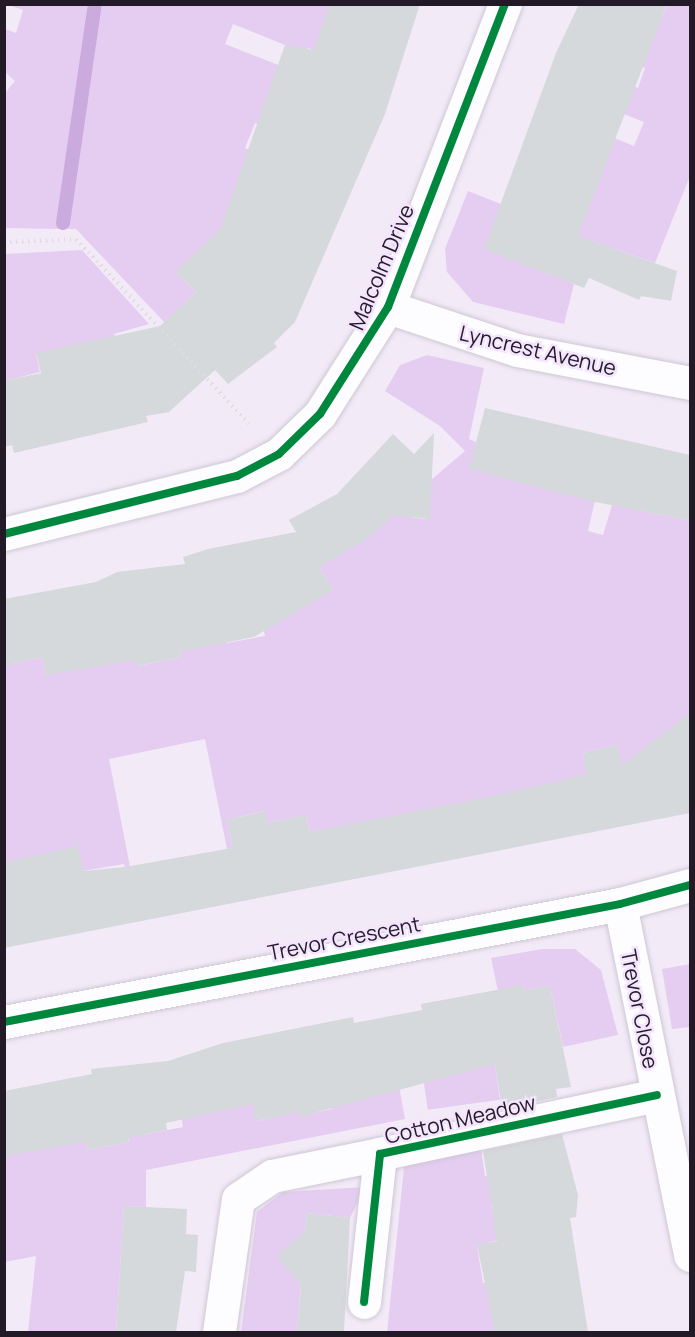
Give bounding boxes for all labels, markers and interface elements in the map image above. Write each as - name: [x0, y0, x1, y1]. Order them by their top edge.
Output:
- street label: Malcolm Drive: [343, 200, 419, 334]
- street label: Lyncrest Avenue: [457, 320, 619, 380]
- street label: Trevor Crescent: [266, 911, 422, 965]
- street label: Trevor Close: [616, 947, 664, 1071]
- street label: Cotton Meadow: [382, 1089, 538, 1149]

